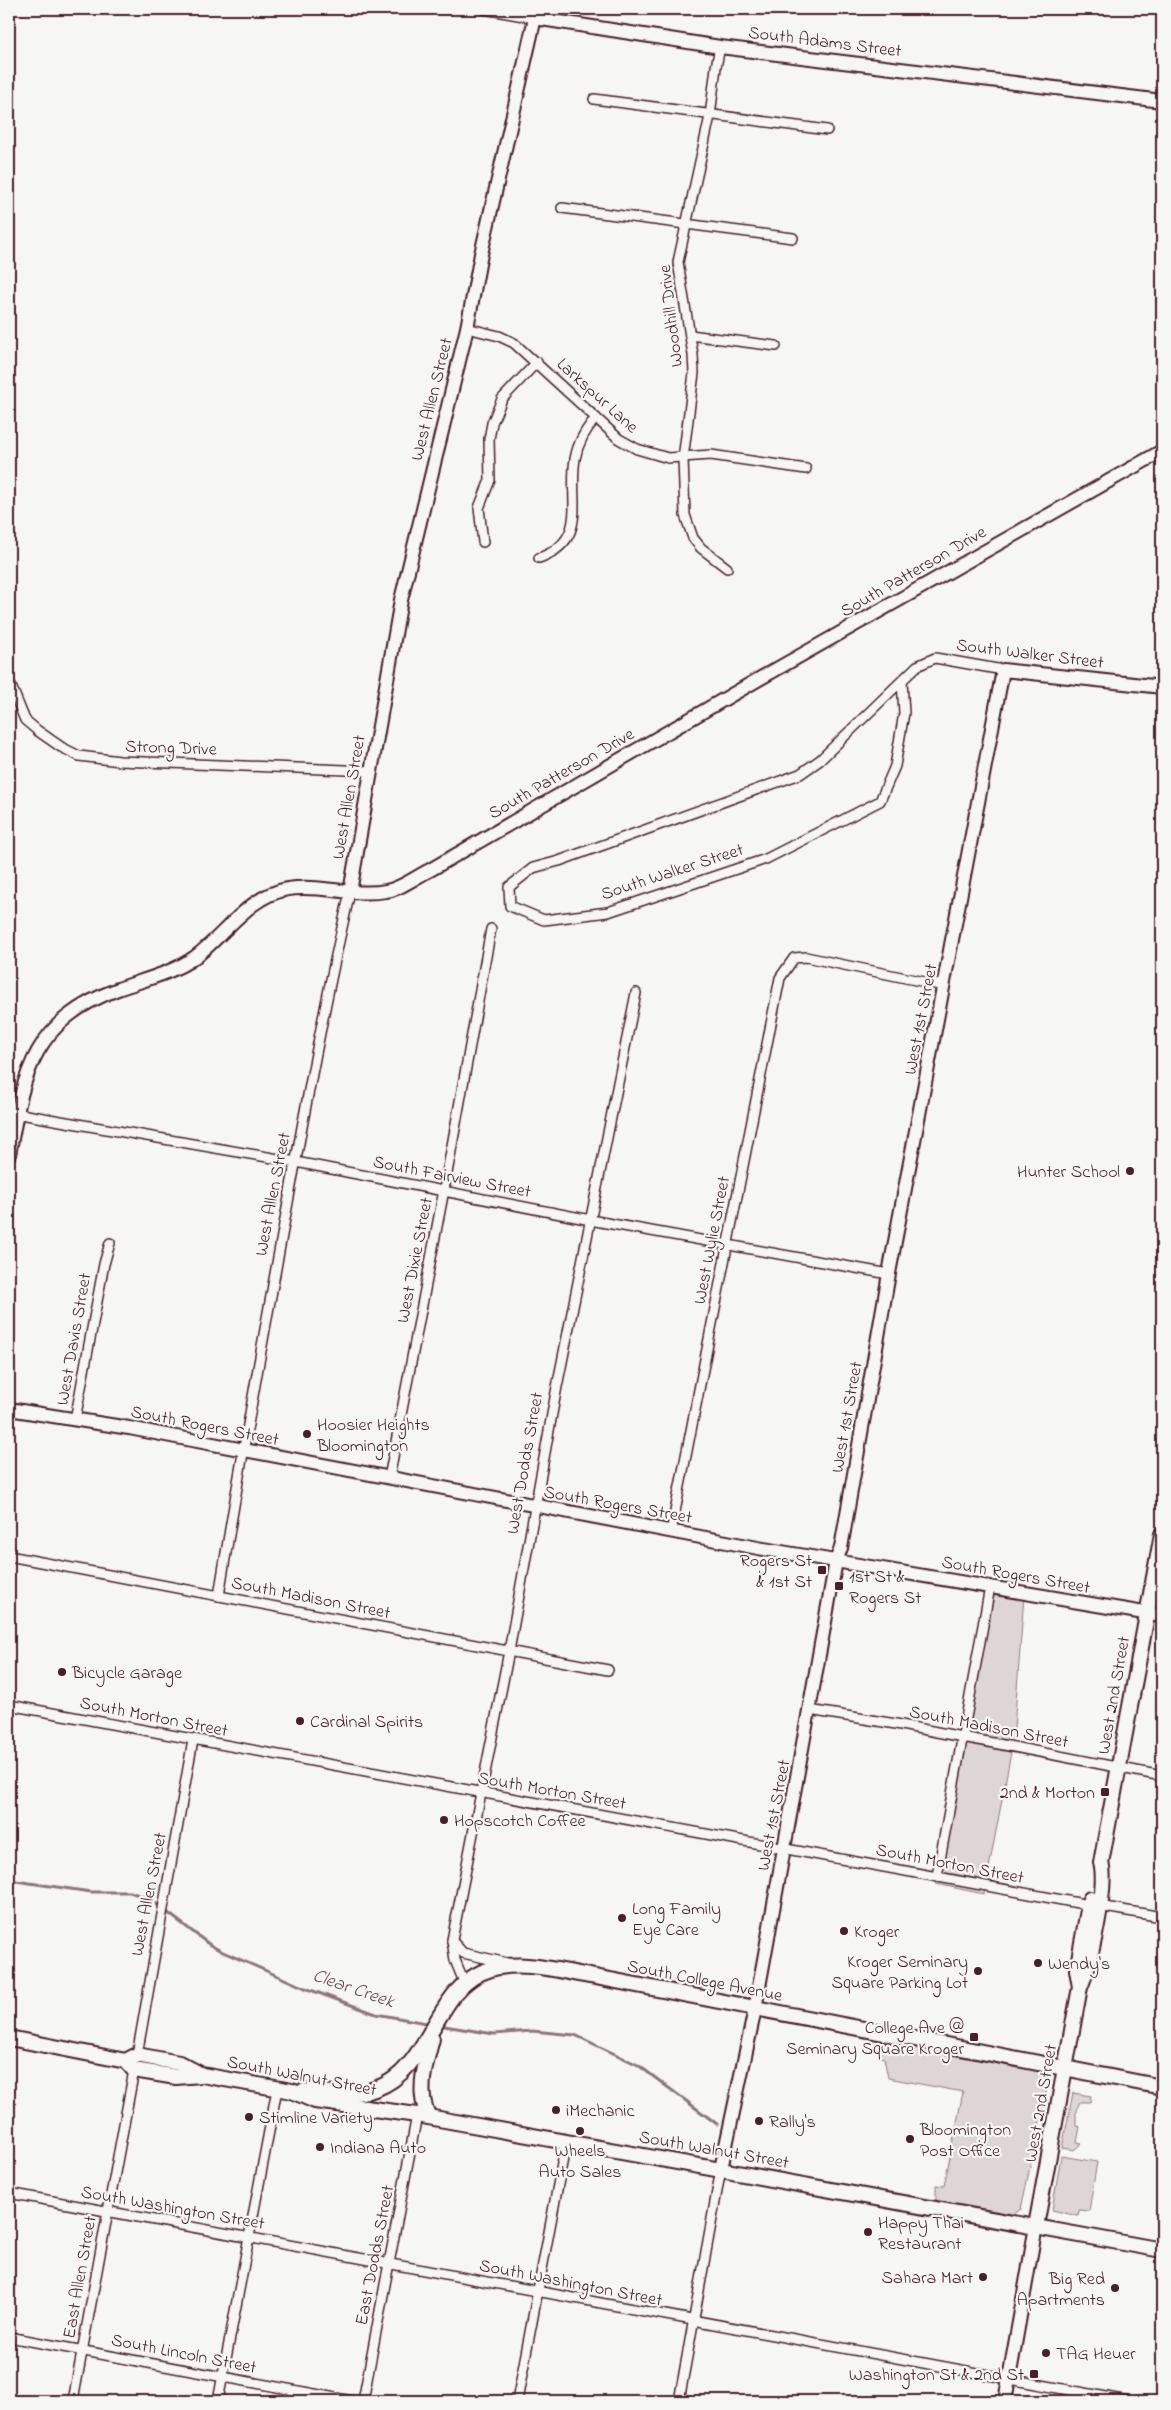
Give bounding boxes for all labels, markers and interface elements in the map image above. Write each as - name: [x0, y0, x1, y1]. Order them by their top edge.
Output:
- street label: South Adams Street: [747, 21, 903, 65]
- street label: Woodhill Drive: [653, 262, 691, 368]
- street label: West Allen Street: [405, 335, 461, 464]
- street label: Larkspur Lane: [550, 353, 644, 441]
- street label: South Patterson Drive: [836, 520, 993, 625]
- street label: South Walker Street: [955, 633, 1105, 677]
- street label: South Patterson Drive: [484, 722, 641, 827]
- street label: West Allen Street: [326, 733, 374, 861]
- street label: Strong Drive: [125, 734, 218, 765]
- street label: South Walker Street: [598, 838, 747, 908]
- street label: West 1st Street: [898, 962, 945, 1077]
- street label: West Allen Street: [249, 1130, 299, 1259]
- street label: South Fairview Street: [370, 1150, 533, 1206]
- place label: Hunter School: [1017, 1160, 1120, 1186]
- marker: Hunter School: [1124, 1165, 1136, 1177]
- street label: West Wylie Street: [688, 1174, 738, 1307]
- street label: West Dixie Street: [391, 1195, 441, 1325]
- street label: West Davis Street: [51, 1271, 99, 1408]
- street label: West 1st Street: [825, 1360, 871, 1475]
- street label: West Dodds Street: [501, 1390, 551, 1536]
- street label: South Rogers Street: [128, 1400, 281, 1455]
- place label: Hoosier Heights Bloomington: [316, 1413, 430, 1461]
- marker: Hoosier Heights Bloomington: [301, 1428, 313, 1440]
- street label: South Rogers Street: [541, 1480, 694, 1533]
- place label: Rogers St & 1st St: [740, 1549, 812, 1596]
- street label: South Rogers Street: [939, 1550, 1092, 1603]
- marker: Rogers St & 1st St: [816, 1564, 828, 1576]
- place label: 1st St & Rogers St: [849, 1565, 921, 1613]
- street label: South Madison Street: [229, 1571, 392, 1627]
- marker: 1st St & Rogers St: [833, 1580, 845, 1592]
- street label: West 2nd Street: [1092, 1634, 1138, 1756]
- place label: Bicycle Garage: [71, 1661, 183, 1688]
- marker: Bicycle Garage: [56, 1666, 68, 1678]
- street label: South Morton Street: [77, 1691, 230, 1745]
- street label: South Madison Street: [907, 1700, 1070, 1756]
- place label: Cardinal Spirits: [310, 1710, 423, 1736]
- marker: Cardinal Spirits: [294, 1715, 306, 1727]
- street label: West 1st Street: [751, 1758, 798, 1873]
- street label: South Morton Street: [475, 1766, 628, 1818]
- place label: 2nd & Morton: [1000, 1781, 1095, 1807]
- marker: 2nd & Morton: [1099, 1786, 1111, 1798]
- place label: Hopscotch Coffee: [454, 1809, 586, 1835]
- marker: Hopscotch Coffee: [438, 1814, 450, 1826]
- street label: West Allen Street: [125, 1830, 175, 1959]
- street label: South Morton Street: [873, 1838, 1026, 1892]
- place label: Long Family Eye Care: [632, 1897, 721, 1944]
- marker: Long Family Eye Care: [616, 1912, 628, 1924]
- place label: Kroger: [854, 1920, 900, 1947]
- marker: Kroger: [838, 1925, 850, 1937]
- place label: Kroger Seminary Square Parking Lot: [832, 1950, 968, 1998]
- place label: Wendy's: [1048, 1952, 1110, 1978]
- street label: South College Avenue: [625, 1954, 785, 2011]
- marker: Wendy's: [1032, 1957, 1044, 1969]
- water label: Clear Creek: [309, 1963, 398, 2016]
- marker: Kroger Seminary Square Parking Lot: [972, 1965, 984, 1977]
- place label: College Ave @ Seminary Square Kroger: [786, 2016, 964, 2064]
- marker: College Ave @ Seminary Square Kroger: [968, 2031, 980, 2043]
- street label: West 2nd Street: [1019, 2042, 1065, 2164]
- street label: South Walnut Street: [225, 2050, 379, 2104]
- place label: iMechanic: [566, 2099, 635, 2125]
- marker: iMechanic: [550, 2104, 562, 2116]
- place label: Stimline Variety: [259, 2106, 373, 2132]
- place label: Rally's: [769, 2110, 816, 2136]
- marker: Stimline Variety: [243, 2111, 255, 2123]
- marker: Rally's: [753, 2115, 765, 2127]
- place label: Bloomington Post Office: [919, 2118, 1011, 2165]
- marker: Wheels Auto Sales: [574, 2125, 586, 2137]
- street label: South Walnut Street: [637, 2125, 791, 2177]
- marker: Bloomington Post Office: [904, 2133, 916, 2145]
- place label: Indiana Auto: [330, 2136, 426, 2162]
- place label: Wheels Auto Sales: [539, 2139, 621, 2186]
- marker: Indiana Auto: [314, 2141, 326, 2153]
- street label: South Washington Street: [79, 2180, 266, 2239]
- street label: East Dodds Street: [350, 2183, 402, 2328]
- place label: Happy Thai Restaurant: [878, 2211, 964, 2258]
- street label: East Allen Street: [57, 2214, 105, 2341]
- marker: Happy Thai Restaurant: [862, 2226, 874, 2238]
- street label: South Washington Street: [477, 2253, 664, 2315]
- place label: Sahara Mart: [881, 2266, 973, 2292]
- place label: Big Red Apartments: [1017, 2267, 1105, 2314]
- marker: Sahara Mart: [977, 2271, 989, 2283]
- marker: Big Red Apartments: [1109, 2282, 1121, 2294]
- street label: South Lincoln Street: [109, 2328, 259, 2382]
- place label: TAG Heuer: [1056, 2342, 1136, 2368]
- marker: TAG Heuer: [1040, 2347, 1052, 2359]
- place label: Washington St & 2nd St: [849, 2363, 1024, 2390]
- marker: Washington St & 2nd St: [1028, 2368, 1040, 2380]

